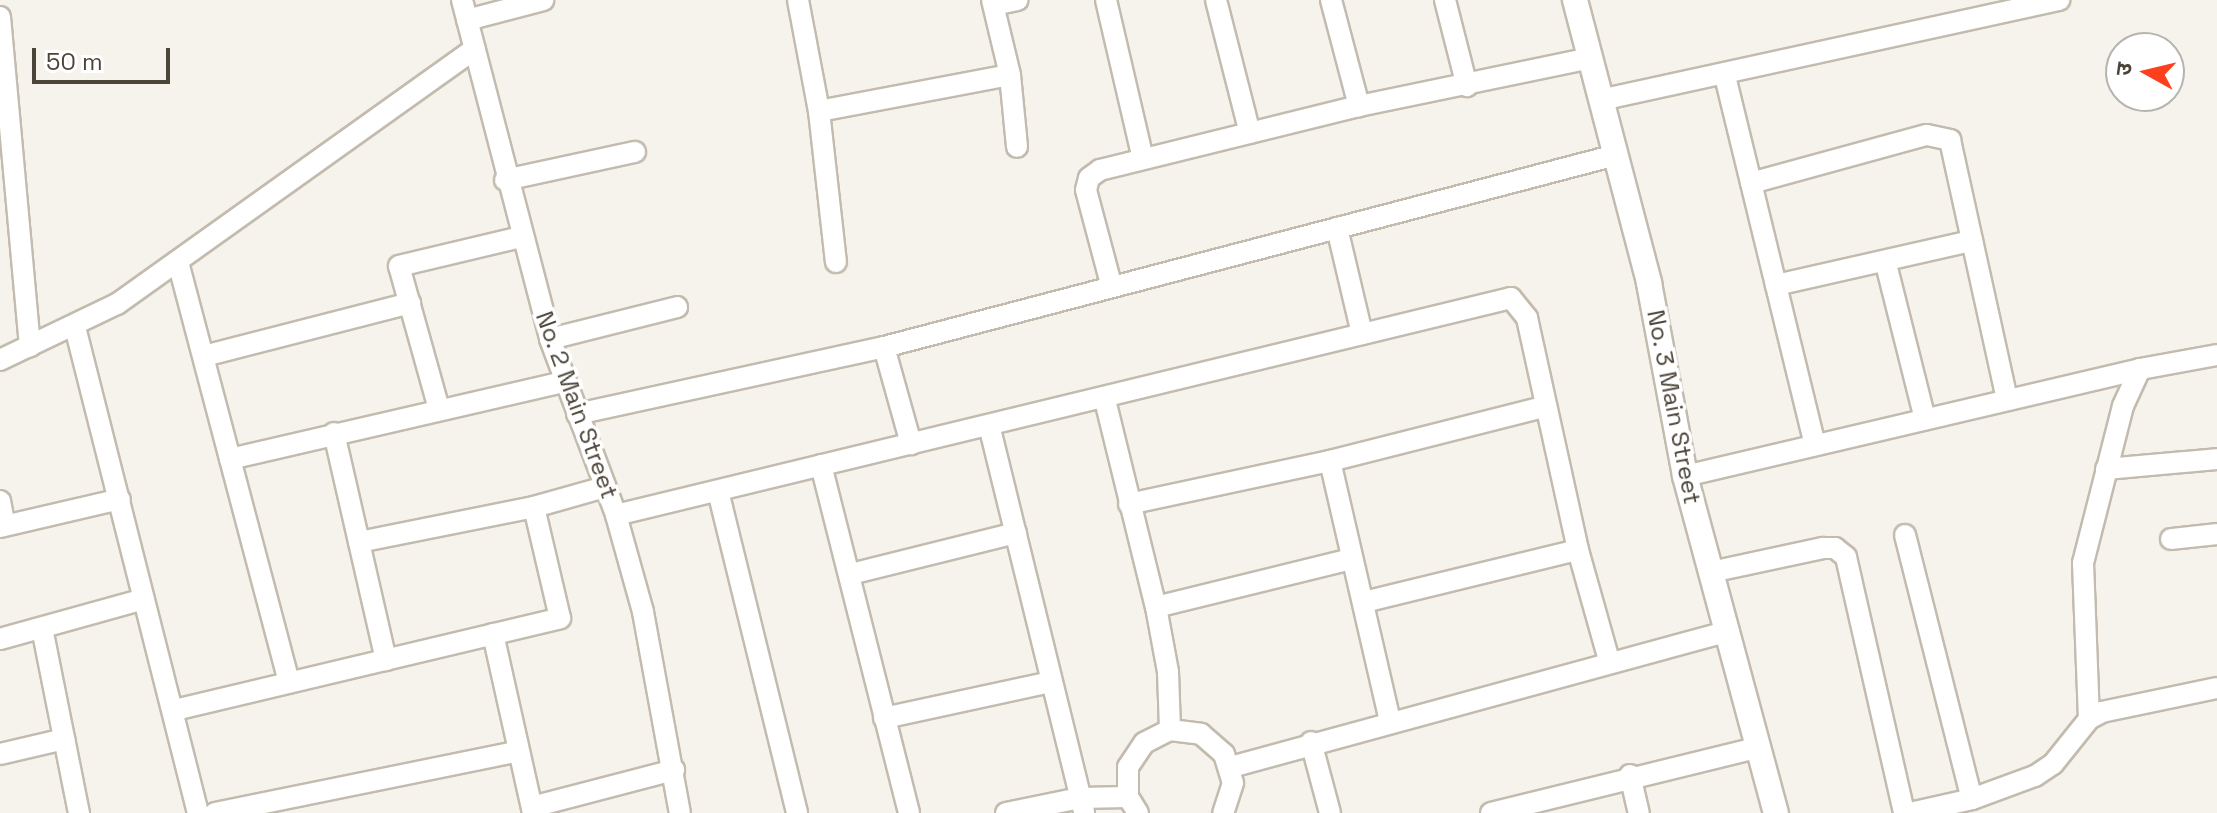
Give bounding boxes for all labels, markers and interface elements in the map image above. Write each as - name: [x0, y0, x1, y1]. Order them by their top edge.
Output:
- scale bar: [36, 32, 174, 82]
- north arrow: [2105, 32, 2185, 112]
- text: 50 m: [46, 46, 103, 77]
- text: उ: [2108, 61, 2138, 77]
- street label: No. 2 Main Street: [530, 307, 624, 503]
- street label: No. 3 Main Street: [1641, 307, 1707, 507]

